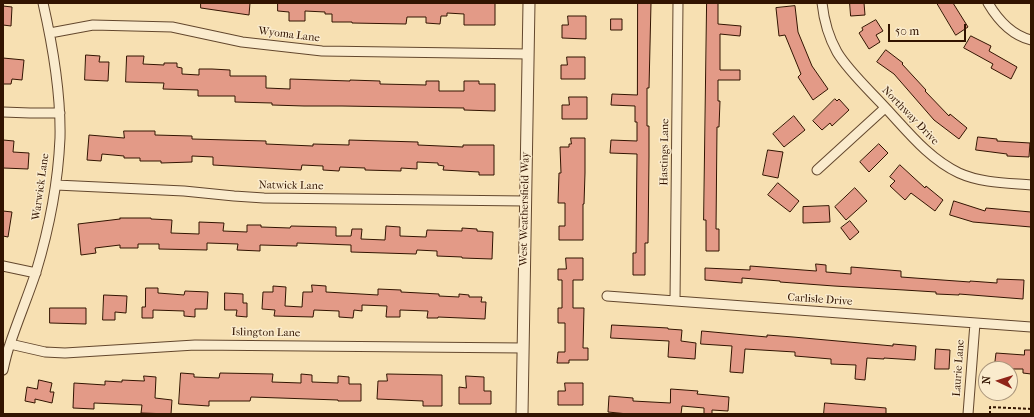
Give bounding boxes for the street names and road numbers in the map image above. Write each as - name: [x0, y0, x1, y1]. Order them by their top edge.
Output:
- street label: Wyoma Lane: [258, 25, 320, 45]
- street label: Northway Drive: [879, 84, 941, 148]
- street label: Hastings Lane: [658, 118, 672, 186]
- street label: West Weathersfield Way: [517, 152, 533, 266]
- street label: Warwick Lane: [30, 153, 52, 221]
- street label: Natwick Lane: [258, 179, 324, 193]
- street label: Carlisle Drive: [787, 291, 853, 309]
- street label: Islington Lane: [232, 326, 300, 340]
- street label: Laurie Lane: [950, 339, 968, 397]

